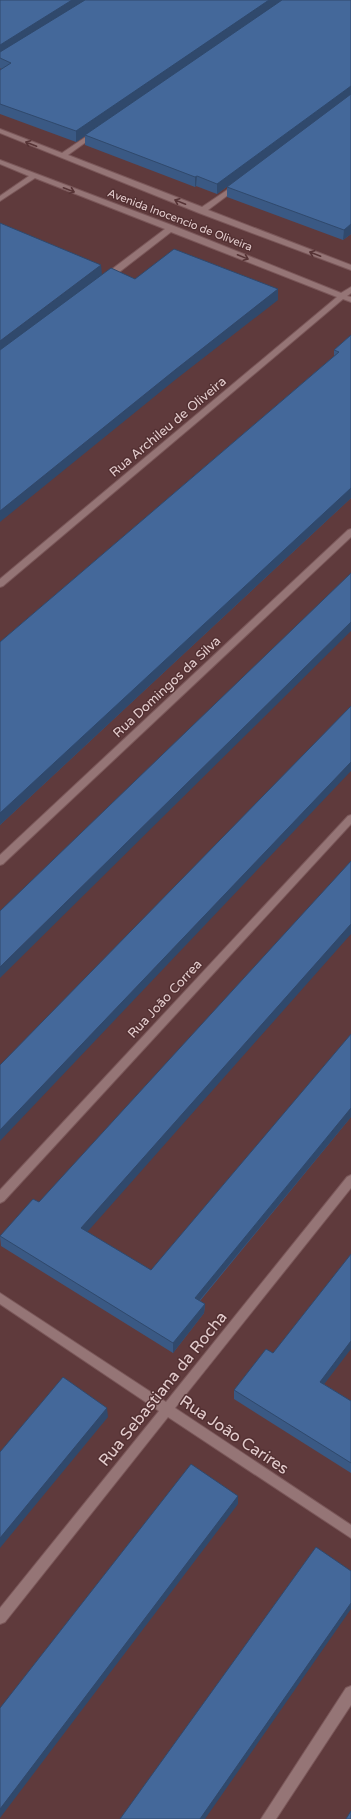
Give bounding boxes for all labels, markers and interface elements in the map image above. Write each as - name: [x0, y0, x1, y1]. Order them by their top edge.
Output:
- one-way arrow: [26, 139, 38, 147]
- one-way arrow: [63, 186, 75, 194]
- street label: Avenida Inocencio de Oliveira: [106, 186, 254, 254]
- one-way arrow: [175, 198, 187, 206]
- one-way arrow: [309, 250, 321, 258]
- one-way arrow: [236, 253, 248, 261]
- street label: Rua Archileu de Oliveira: [106, 373, 230, 481]
- street label: Rua Domingos da Silva: [110, 633, 224, 741]
- street label: Rua João Correa: [125, 956, 205, 1042]
- street label: Rua Sebastiana da Rocha: [94, 1308, 232, 1470]
- street label: Rua João Carires: [176, 1391, 292, 1479]

